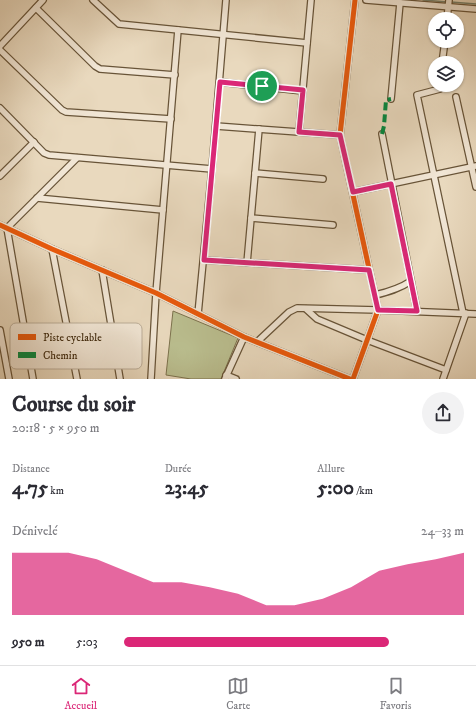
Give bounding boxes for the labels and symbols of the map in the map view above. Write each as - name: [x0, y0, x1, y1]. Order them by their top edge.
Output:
- pin: [245, 69, 279, 103]
- legend: [10, 323, 142, 369]
- text: Piste cyclable: [43, 331, 102, 345]
- text: Chemin: [43, 349, 78, 363]

